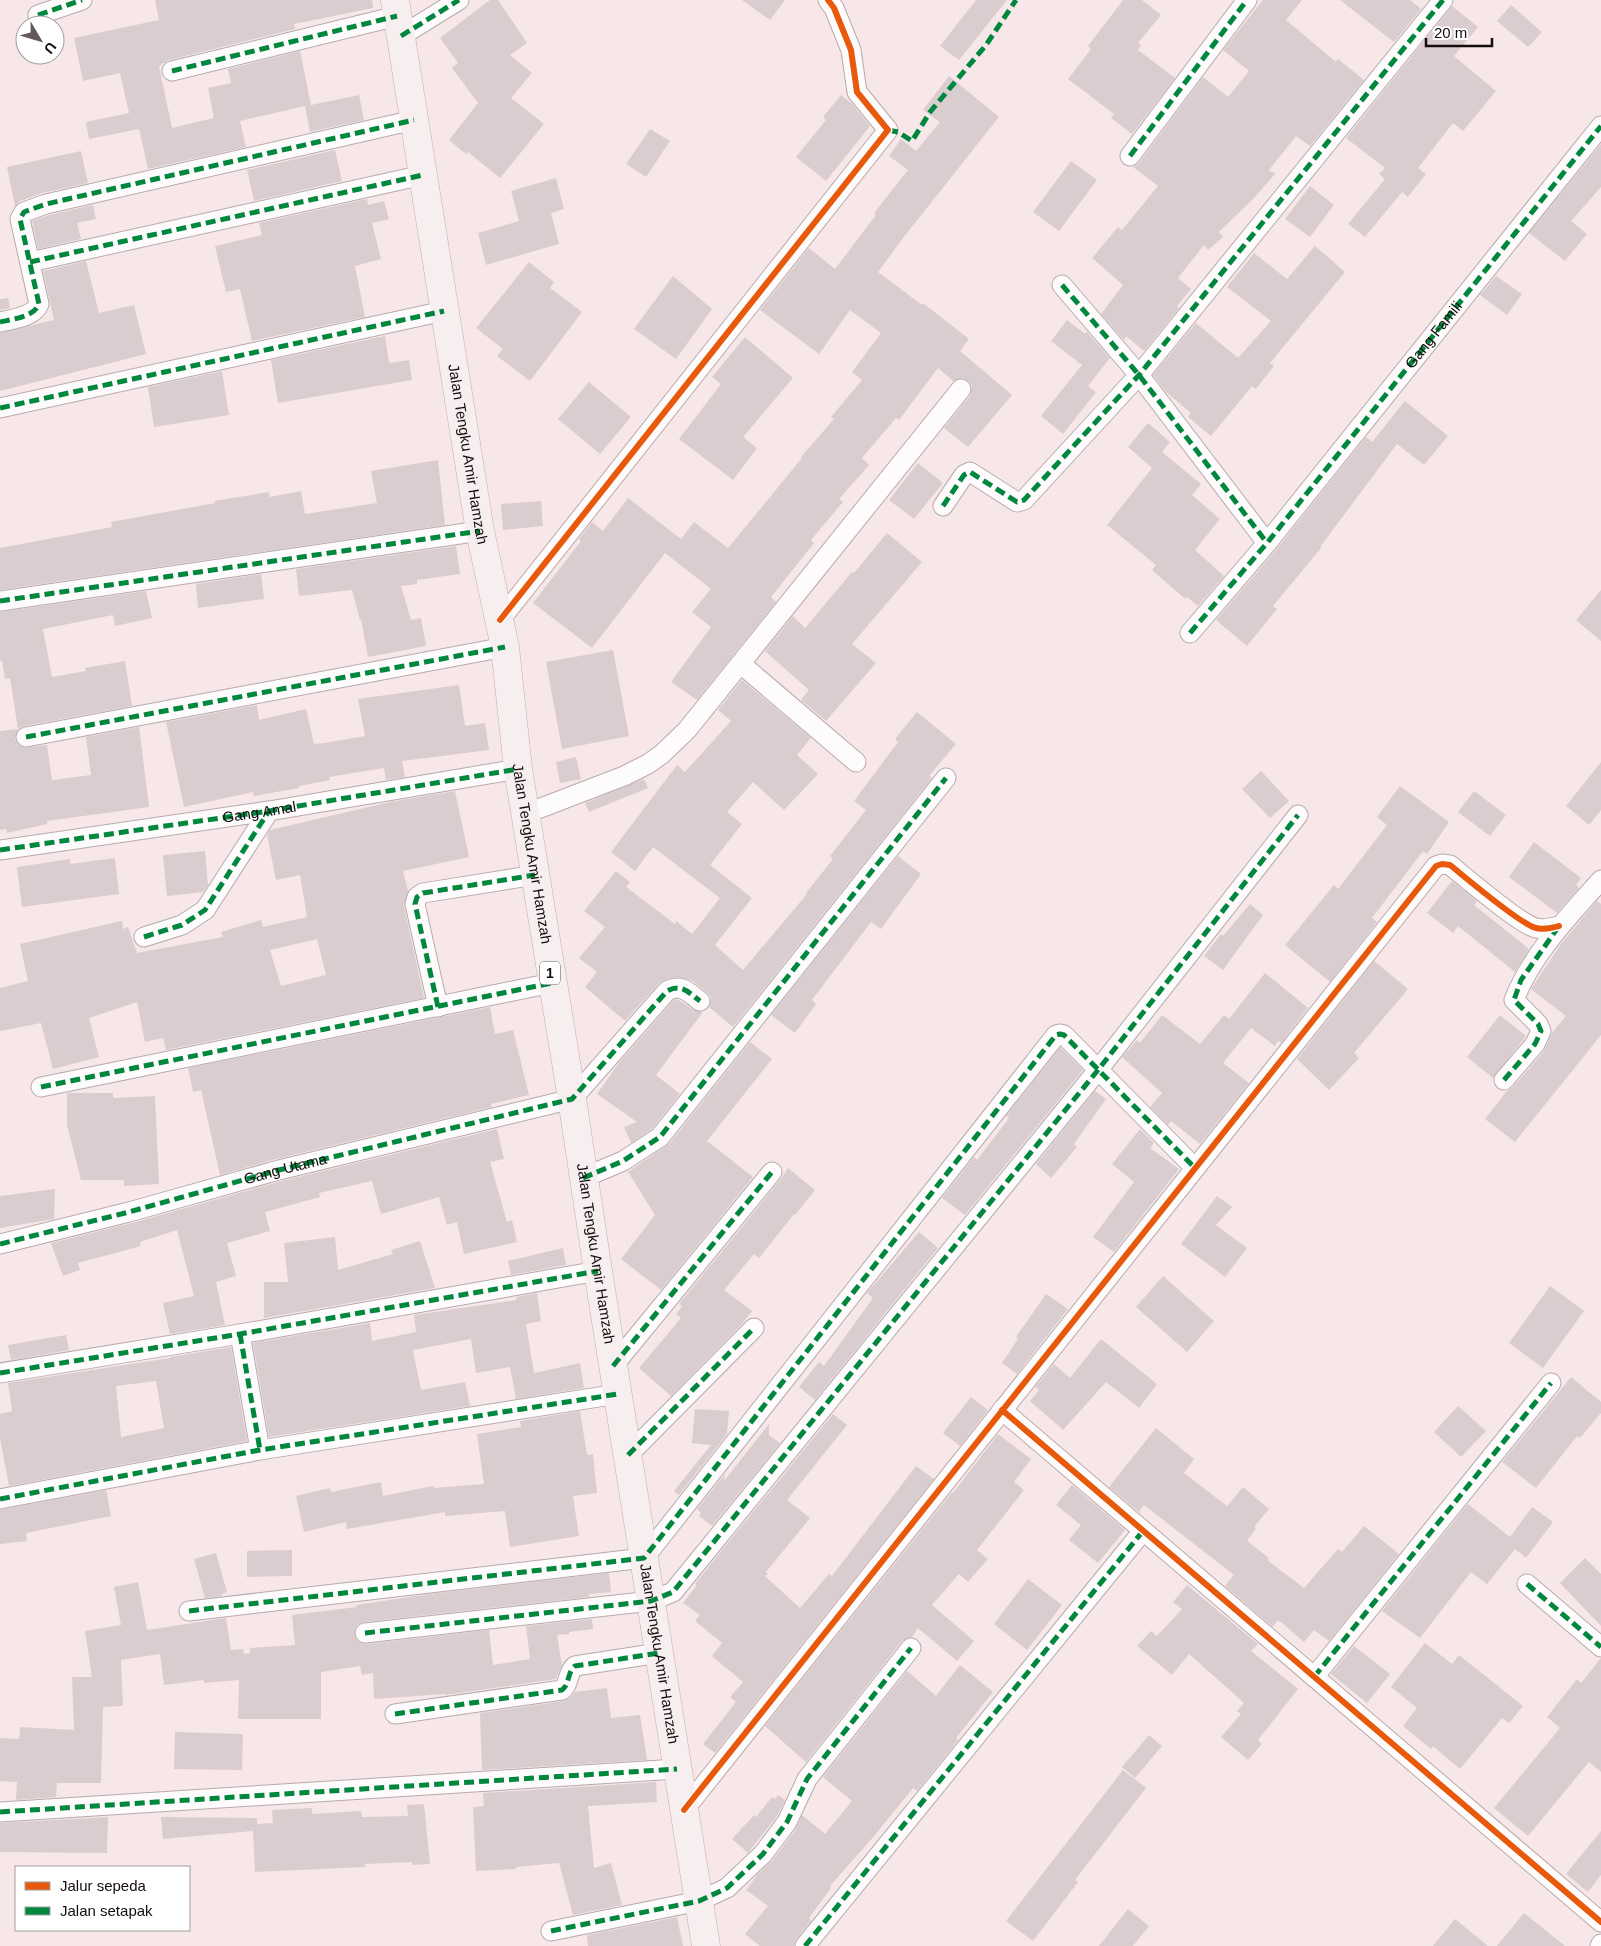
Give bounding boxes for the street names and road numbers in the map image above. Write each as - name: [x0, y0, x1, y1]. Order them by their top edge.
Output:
- street label: Gang Famili: [1401, 298, 1465, 372]
- street label: Jalan Tengku Amir Hamzah: [445, 363, 492, 546]
- street label: Jalan Tengku Amir Hamzah: [509, 763, 555, 945]
- street label: Gang Amal: [221, 798, 297, 826]
- road number: 1: [540, 961, 560, 984]
- street label: Gang Utama: [242, 1150, 329, 1187]
- street label: Jalan Tengku Amir Hamzah: [574, 1162, 619, 1345]
- street label: Jalan Tengku Amir Hamzah: [637, 1562, 683, 1745]

